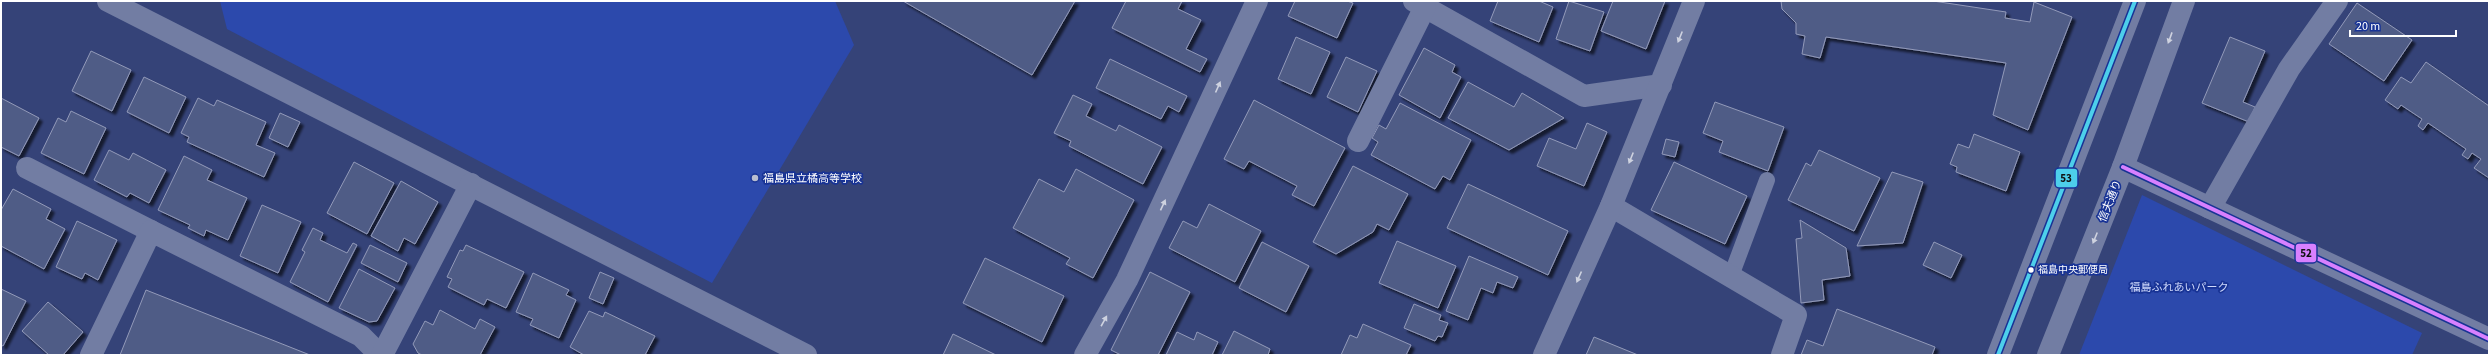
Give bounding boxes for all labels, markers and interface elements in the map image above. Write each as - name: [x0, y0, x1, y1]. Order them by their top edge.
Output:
- scale bar: [2350, 12, 2456, 38]
- text: 20 m: [2356, 18, 2380, 35]
- one-way arrow: [1676, 32, 1682, 44]
- one-way arrow: [2167, 32, 2173, 44]
- one-way arrow: [1215, 82, 1221, 93]
- one-way arrow: [1628, 152, 1634, 163]
- line badge: 53: [2055, 168, 2078, 188]
- place label: 福島県立橘高等学校: [763, 171, 862, 186]
- text: 53: [2060, 171, 2072, 186]
- marker: 福島県立橘高等学校: [750, 173, 760, 183]
- street label: 信夫通り: [2095, 178, 2125, 224]
- one-way arrow: [1160, 199, 1166, 211]
- one-way arrow: [2092, 232, 2098, 243]
- line badge: 52: [2295, 243, 2317, 263]
- text: 52: [2300, 246, 2312, 261]
- place label: 福島中央郵便局: [2038, 263, 2108, 277]
- marker: 福島中央郵便局: [2026, 265, 2036, 275]
- one-way arrow: [1576, 271, 1582, 283]
- park label: 福島ふれあいパーク: [2130, 280, 2229, 295]
- one-way arrow: [1101, 315, 1108, 327]

